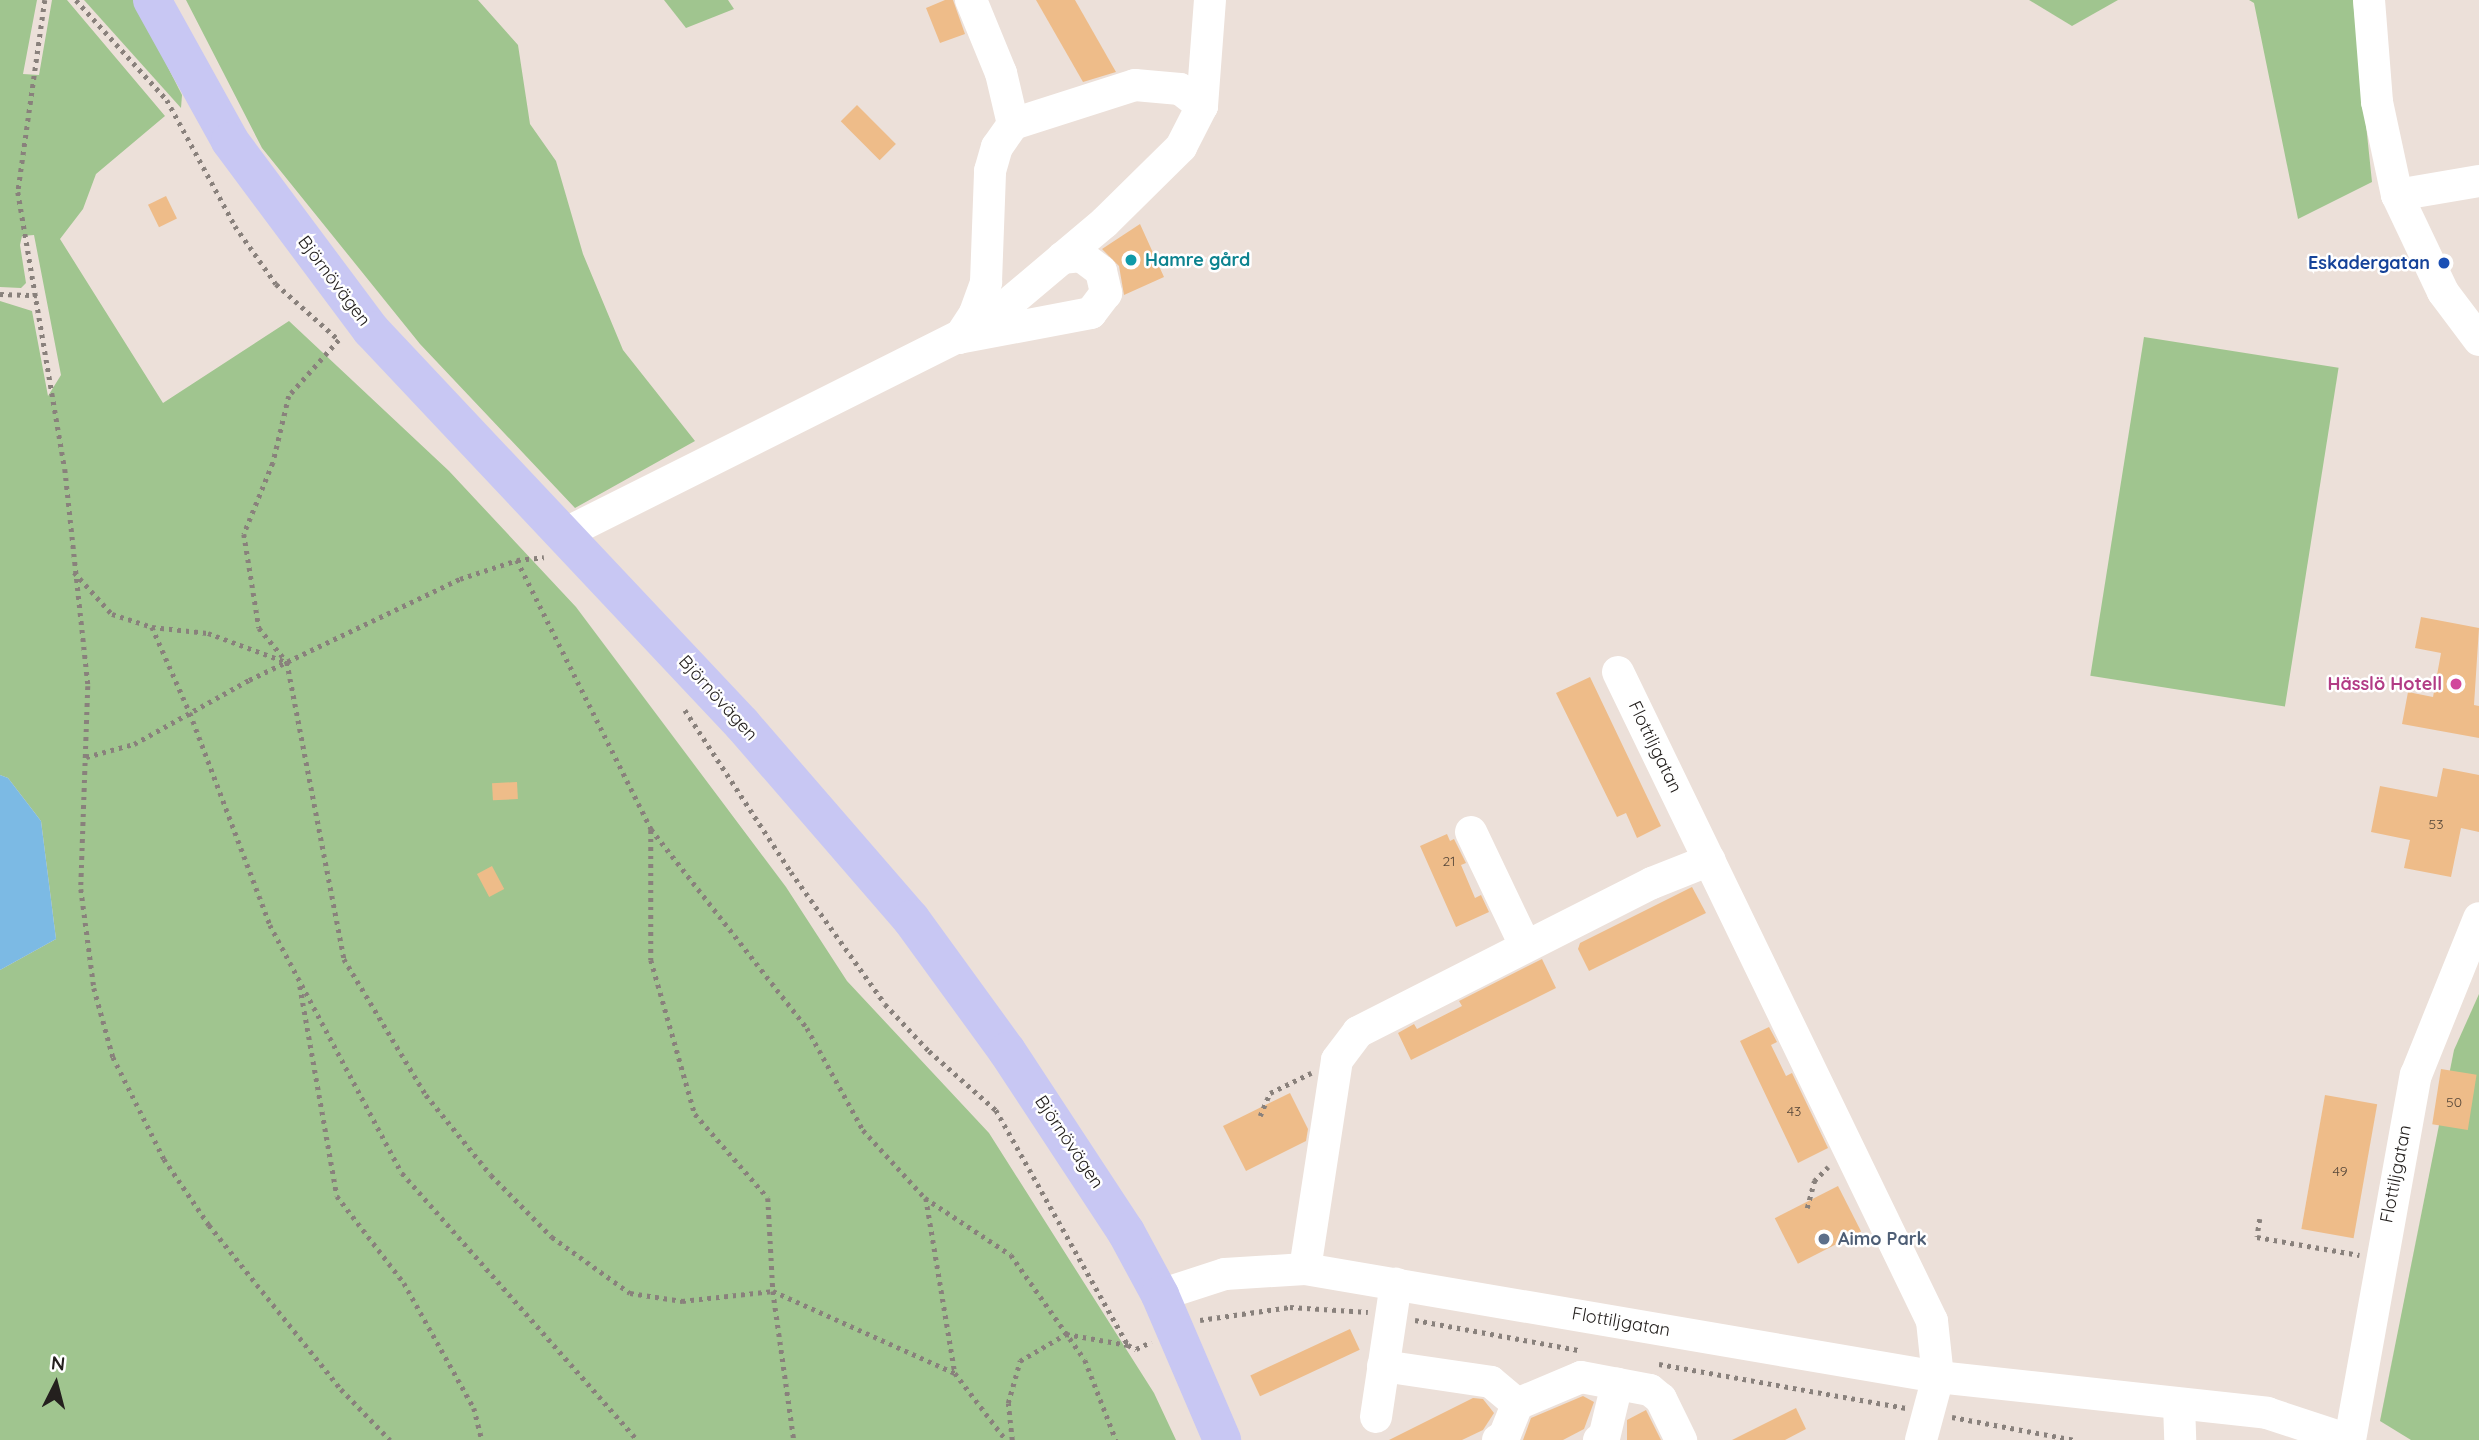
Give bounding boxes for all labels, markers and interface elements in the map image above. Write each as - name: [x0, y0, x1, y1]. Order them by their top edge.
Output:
- street label: Björnövägen: [293, 232, 375, 330]
- place label: Hamre gård: [1145, 249, 1250, 271]
- marker: Hamre gård: [1123, 252, 1139, 268]
- place label: Eskadergatan: [2308, 252, 2430, 274]
- marker: Eskadergatan: [2436, 255, 2452, 271]
- street label: Björnövägen: [674, 651, 762, 745]
- place label: Hässlö Hotell: [2327, 673, 2442, 695]
- marker: Hässlö Hotell: [2448, 676, 2464, 692]
- street label: Flottiljgatan: [1624, 698, 1686, 796]
- house number: 53: [2429, 816, 2443, 832]
- house number: 21: [1443, 853, 1455, 869]
- street label: Björnövägen: [1030, 1091, 1108, 1193]
- house number: 50: [2446, 1094, 2462, 1110]
- house number: 43: [1787, 1103, 1801, 1119]
- street label: Flottiljgatan: [2376, 1123, 2416, 1225]
- house number: 49: [2333, 1163, 2347, 1179]
- place label: Aimo Park: [1838, 1228, 1927, 1250]
- marker: Aimo Park: [1816, 1231, 1832, 1247]
- street label: Flottiljgatan: [1570, 1303, 1672, 1341]
- north arrow: [21, 1349, 91, 1419]
- text: N: [50, 1350, 66, 1376]

